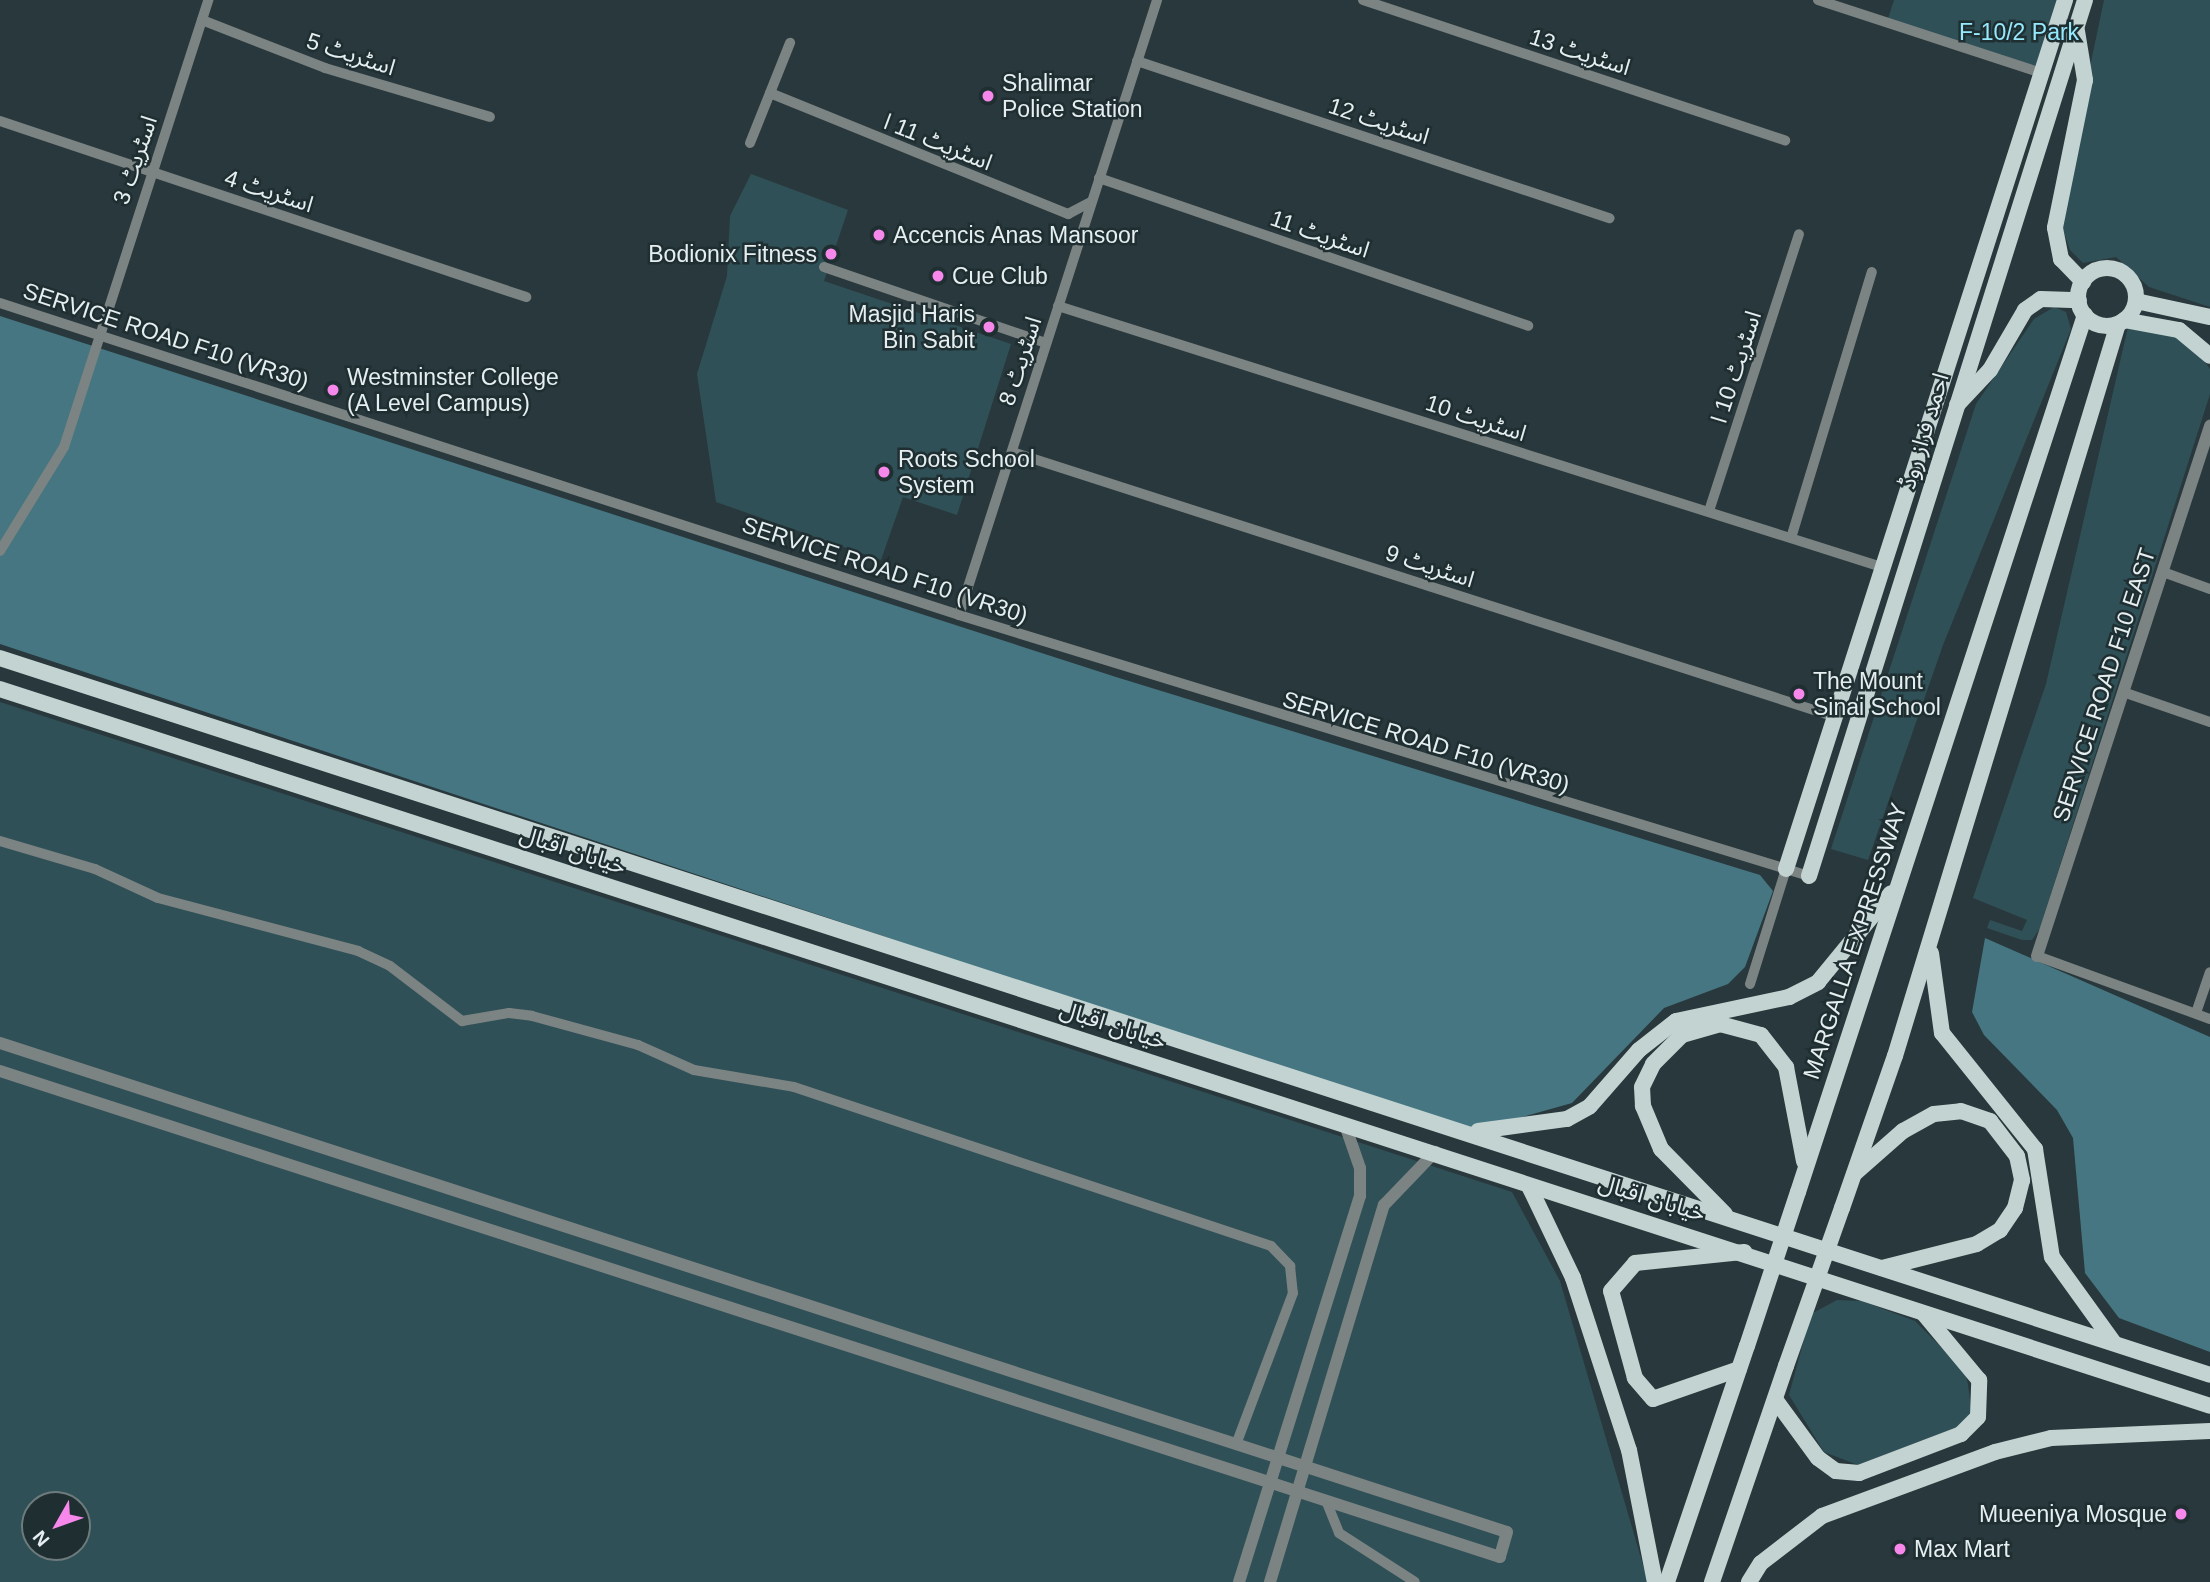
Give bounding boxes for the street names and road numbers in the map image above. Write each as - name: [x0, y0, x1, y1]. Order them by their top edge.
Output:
- street label: اسٹریٹ 13: [1526, 23, 1634, 81]
- street label: اسٹریٹ 5: [303, 27, 399, 81]
- street label: اسٹریٹ 12: [1325, 92, 1433, 150]
- street label: اسٹریٹ 11 ا: [880, 108, 996, 176]
- street label: اسٹریٹ 3: [107, 112, 163, 208]
- street label: اسٹریٹ 4: [221, 164, 317, 218]
- street label: اسٹریٹ 11: [1267, 204, 1373, 264]
- street label: SERVICE ROAD F10 (VR30): [20, 277, 312, 395]
- street label: اسٹریٹ 10 ا: [1705, 307, 1767, 427]
- street label: اسٹریٹ 8: [993, 313, 1047, 409]
- street label: احمد فراز روڈ: [1893, 370, 1955, 492]
- street label: اسٹریٹ 10: [1422, 389, 1530, 447]
- street label: SERVICE ROAD F10 (VR30): [739, 511, 1031, 629]
- street label: اسٹریٹ 9: [1382, 539, 1478, 593]
- street label: SERVICE ROAD F10 EAST: [2047, 545, 2161, 825]
- street label: SERVICE ROAD F10 (VR30): [1279, 685, 1573, 799]
- street label: MARGALLA EXPRESSWAY: [1797, 799, 1913, 1083]
- street label: خیابان اقبال: [516, 820, 630, 880]
- street label: خیابان اقبال: [1056, 995, 1170, 1055]
- street label: خیابان اقبال: [1595, 1169, 1709, 1227]

